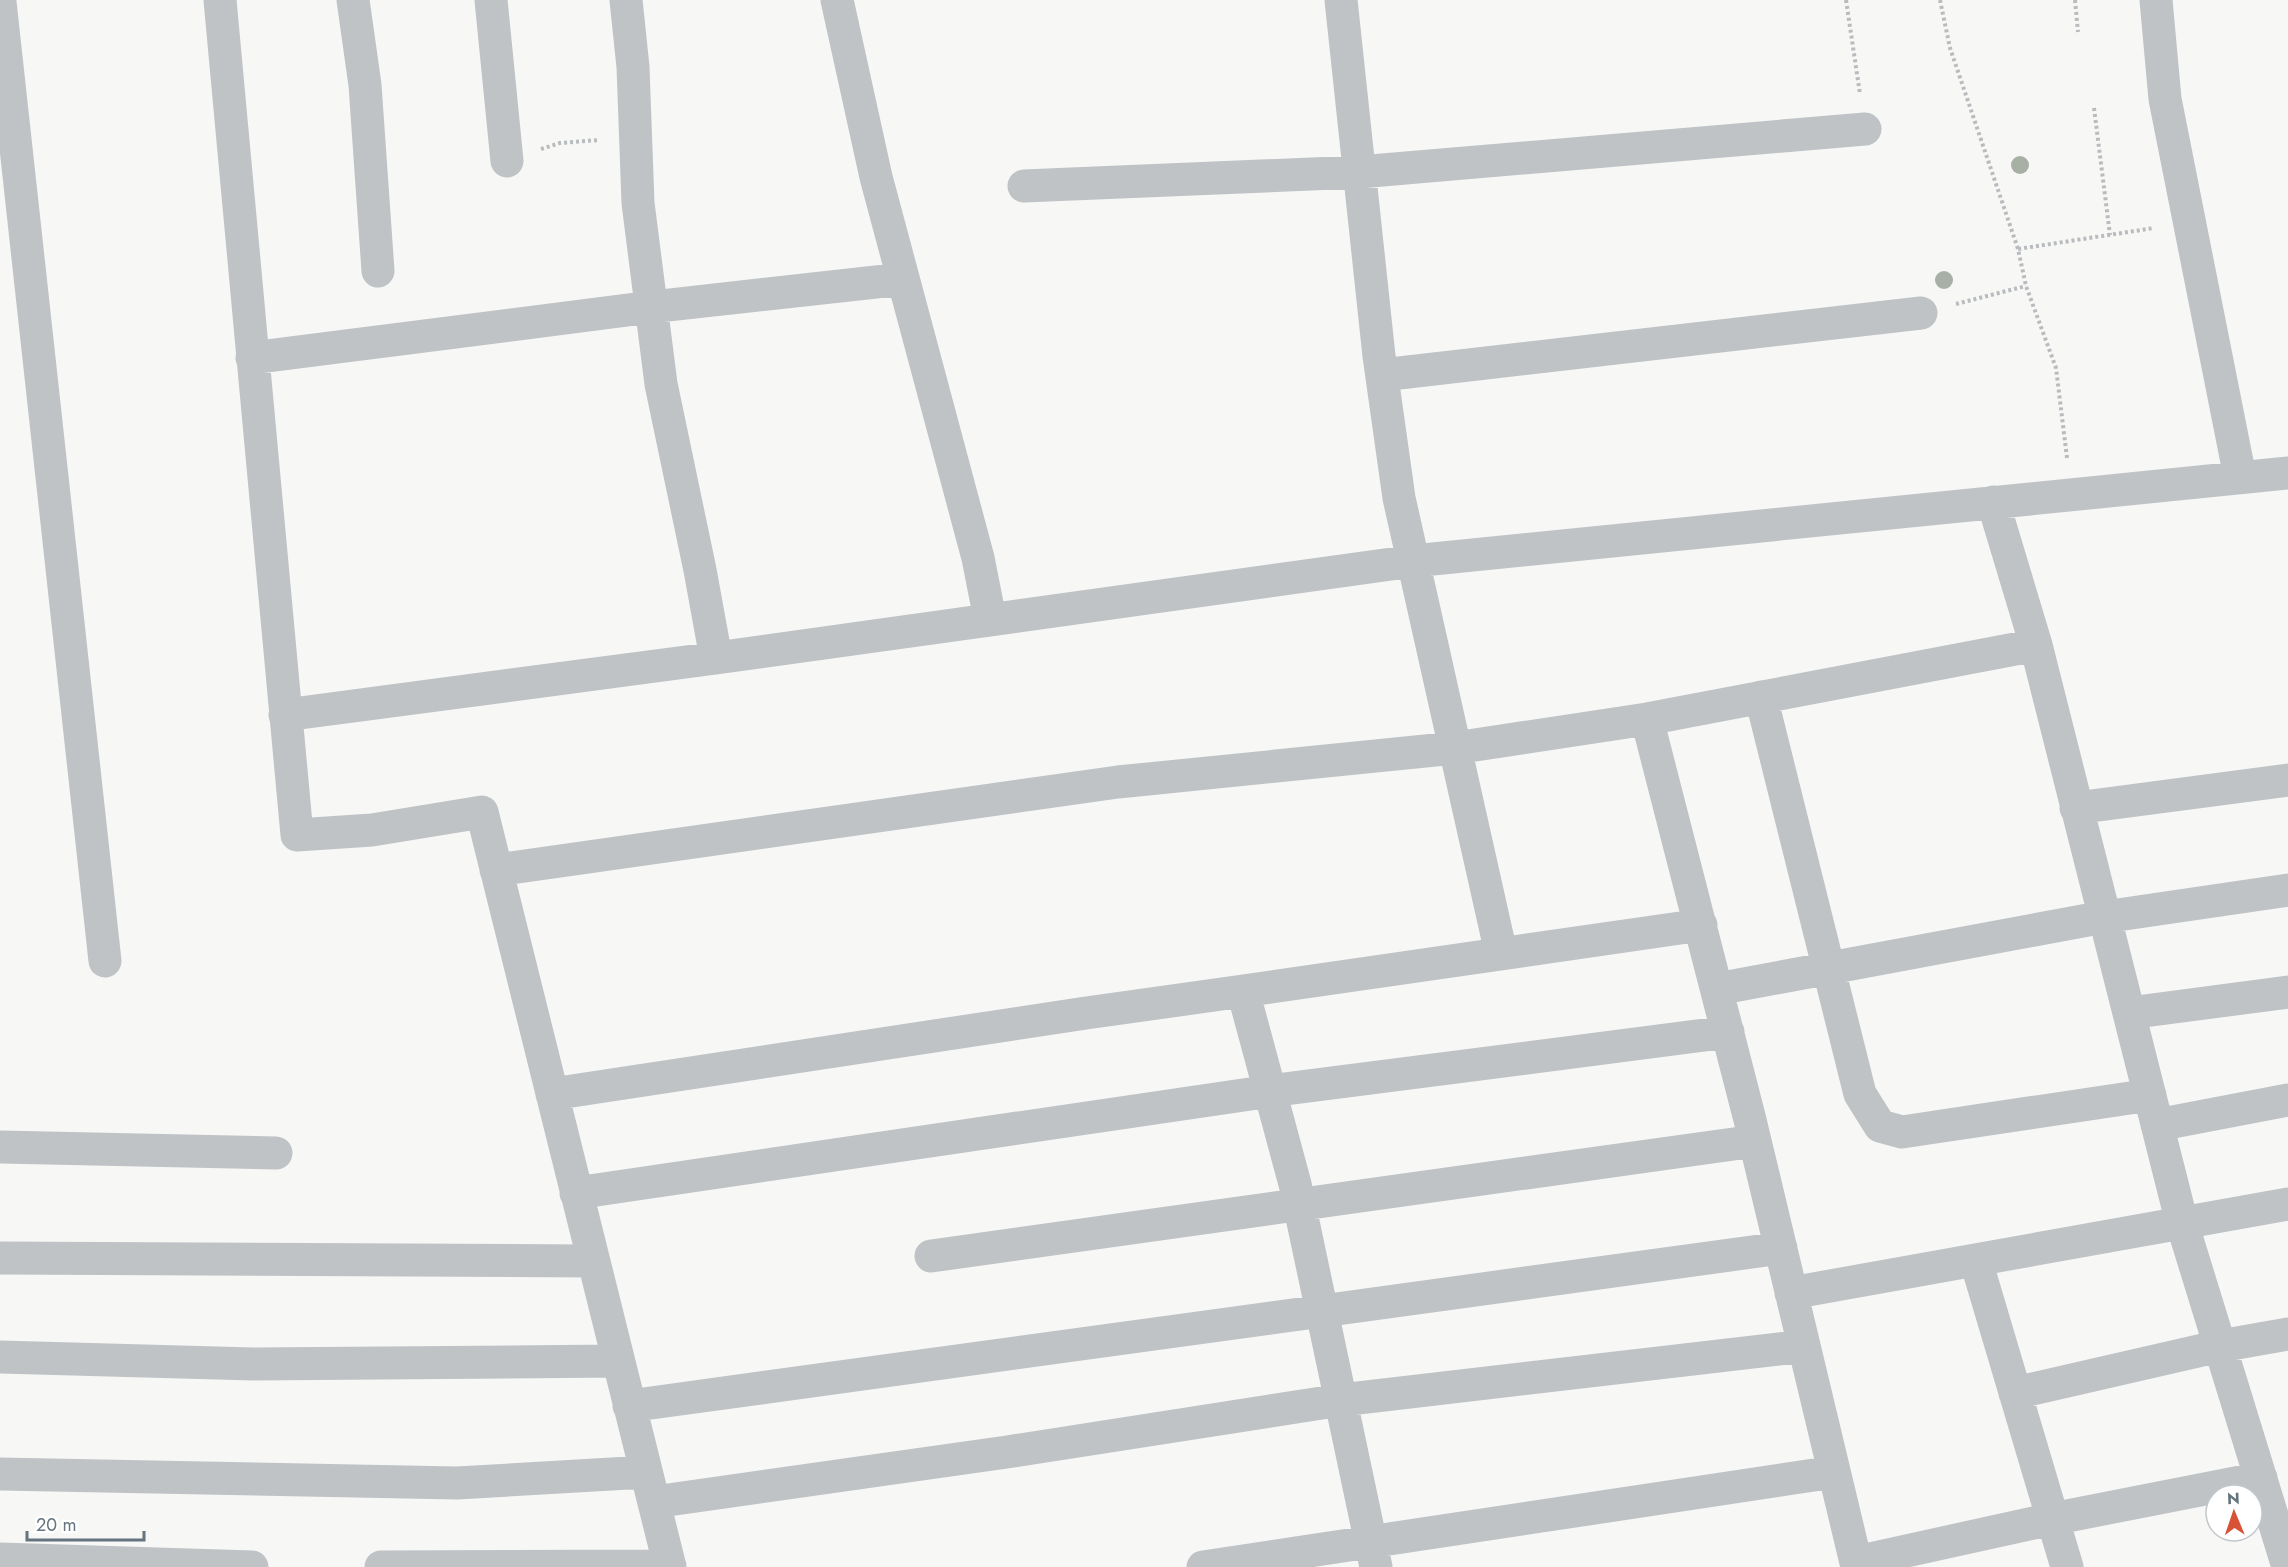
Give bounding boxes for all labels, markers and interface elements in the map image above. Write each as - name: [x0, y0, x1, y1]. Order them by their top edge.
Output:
- north arrow: [2204, 1483, 2264, 1543]
- text: N: [2227, 1487, 2240, 1510]
- scale bar: [27, 1504, 144, 1542]
- text: 20 m: [36, 1512, 76, 1538]

